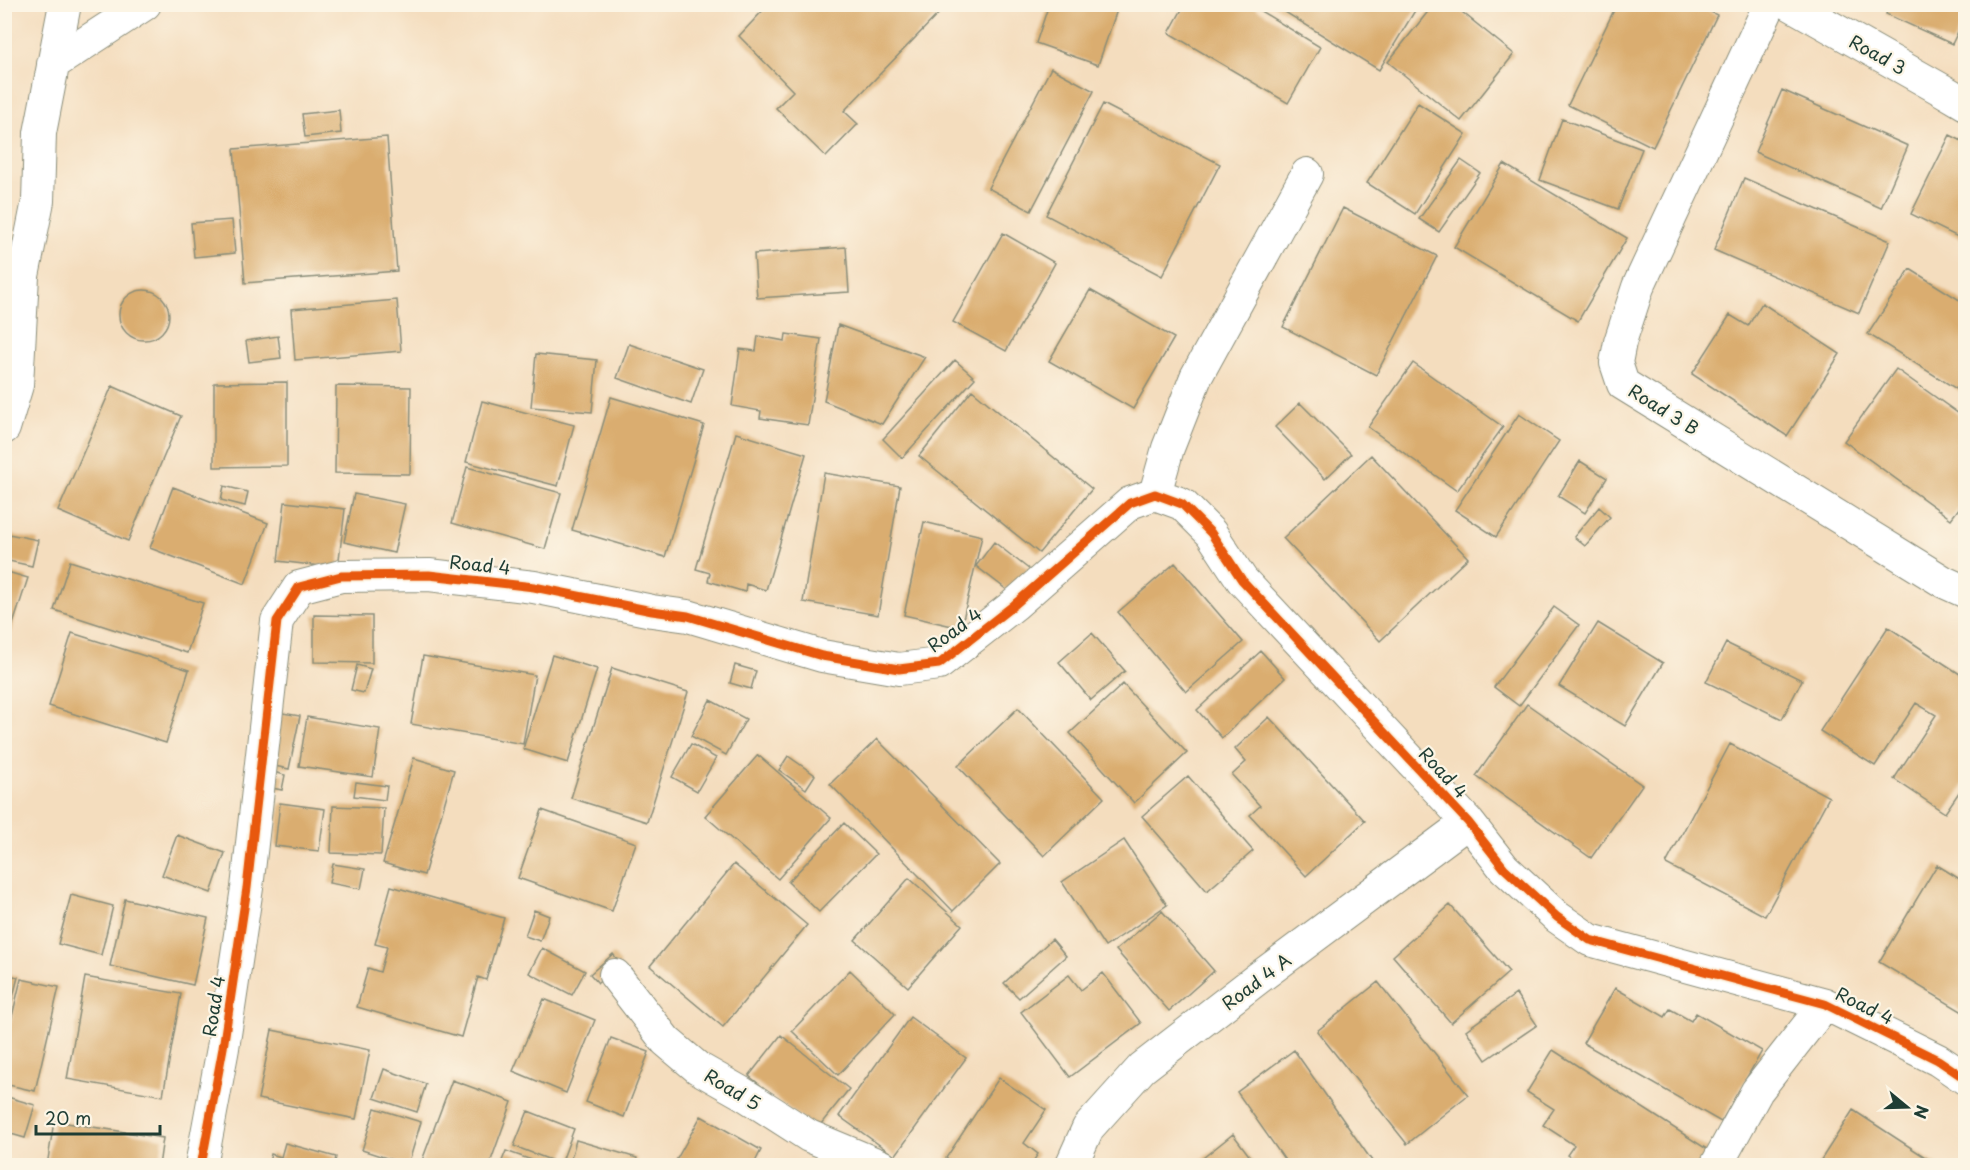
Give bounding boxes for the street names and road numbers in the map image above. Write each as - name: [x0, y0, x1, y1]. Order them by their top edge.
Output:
- street label: Road 3: [1845, 27, 1911, 81]
- street label: Road 3 B: [1624, 377, 1704, 441]
- street label: Road 4: [448, 547, 512, 581]
- street label: Road 4: [921, 600, 987, 658]
- street label: Road 4: [1413, 740, 1475, 804]
- street label: Road 4 A: [1216, 946, 1296, 1016]
- street label: Road 4: [195, 974, 231, 1038]
- street label: Road 4: [1831, 979, 1899, 1031]
- street label: Road 5: [700, 1062, 766, 1116]

